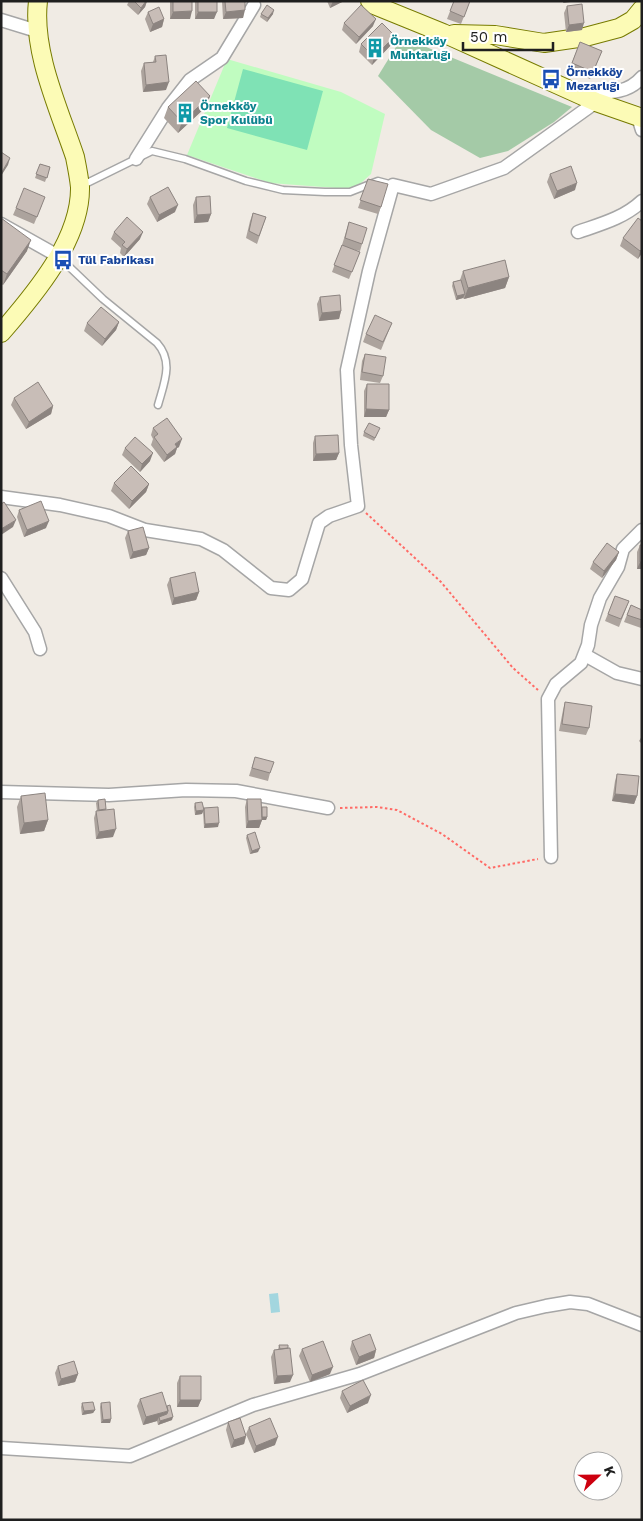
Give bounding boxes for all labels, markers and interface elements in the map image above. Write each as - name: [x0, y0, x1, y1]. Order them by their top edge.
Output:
- scale bar: [463, 20, 553, 52]
- text: 50 m: [470, 28, 507, 46]
- place label: Örnekköy Muhtarlığı: [390, 34, 451, 62]
- building icon: Örnekköy Muhtarlığı: [364, 37, 386, 59]
- place label: Örnekköy Mezarlığı: [566, 65, 623, 93]
- bus stop icon: Örnekköy Mezarlığı: [540, 68, 562, 90]
- place label: Örnekköy Spor Kulübü: [200, 99, 273, 127]
- building icon: Örnekköy Spor Kulübü: [174, 102, 196, 124]
- bus stop icon: Tül Fabrikası: [52, 249, 74, 271]
- place label: Tül Fabrikası: [78, 253, 154, 267]
- north arrow: [573, 1451, 623, 1501]
- text: K: [601, 1464, 619, 1479]

